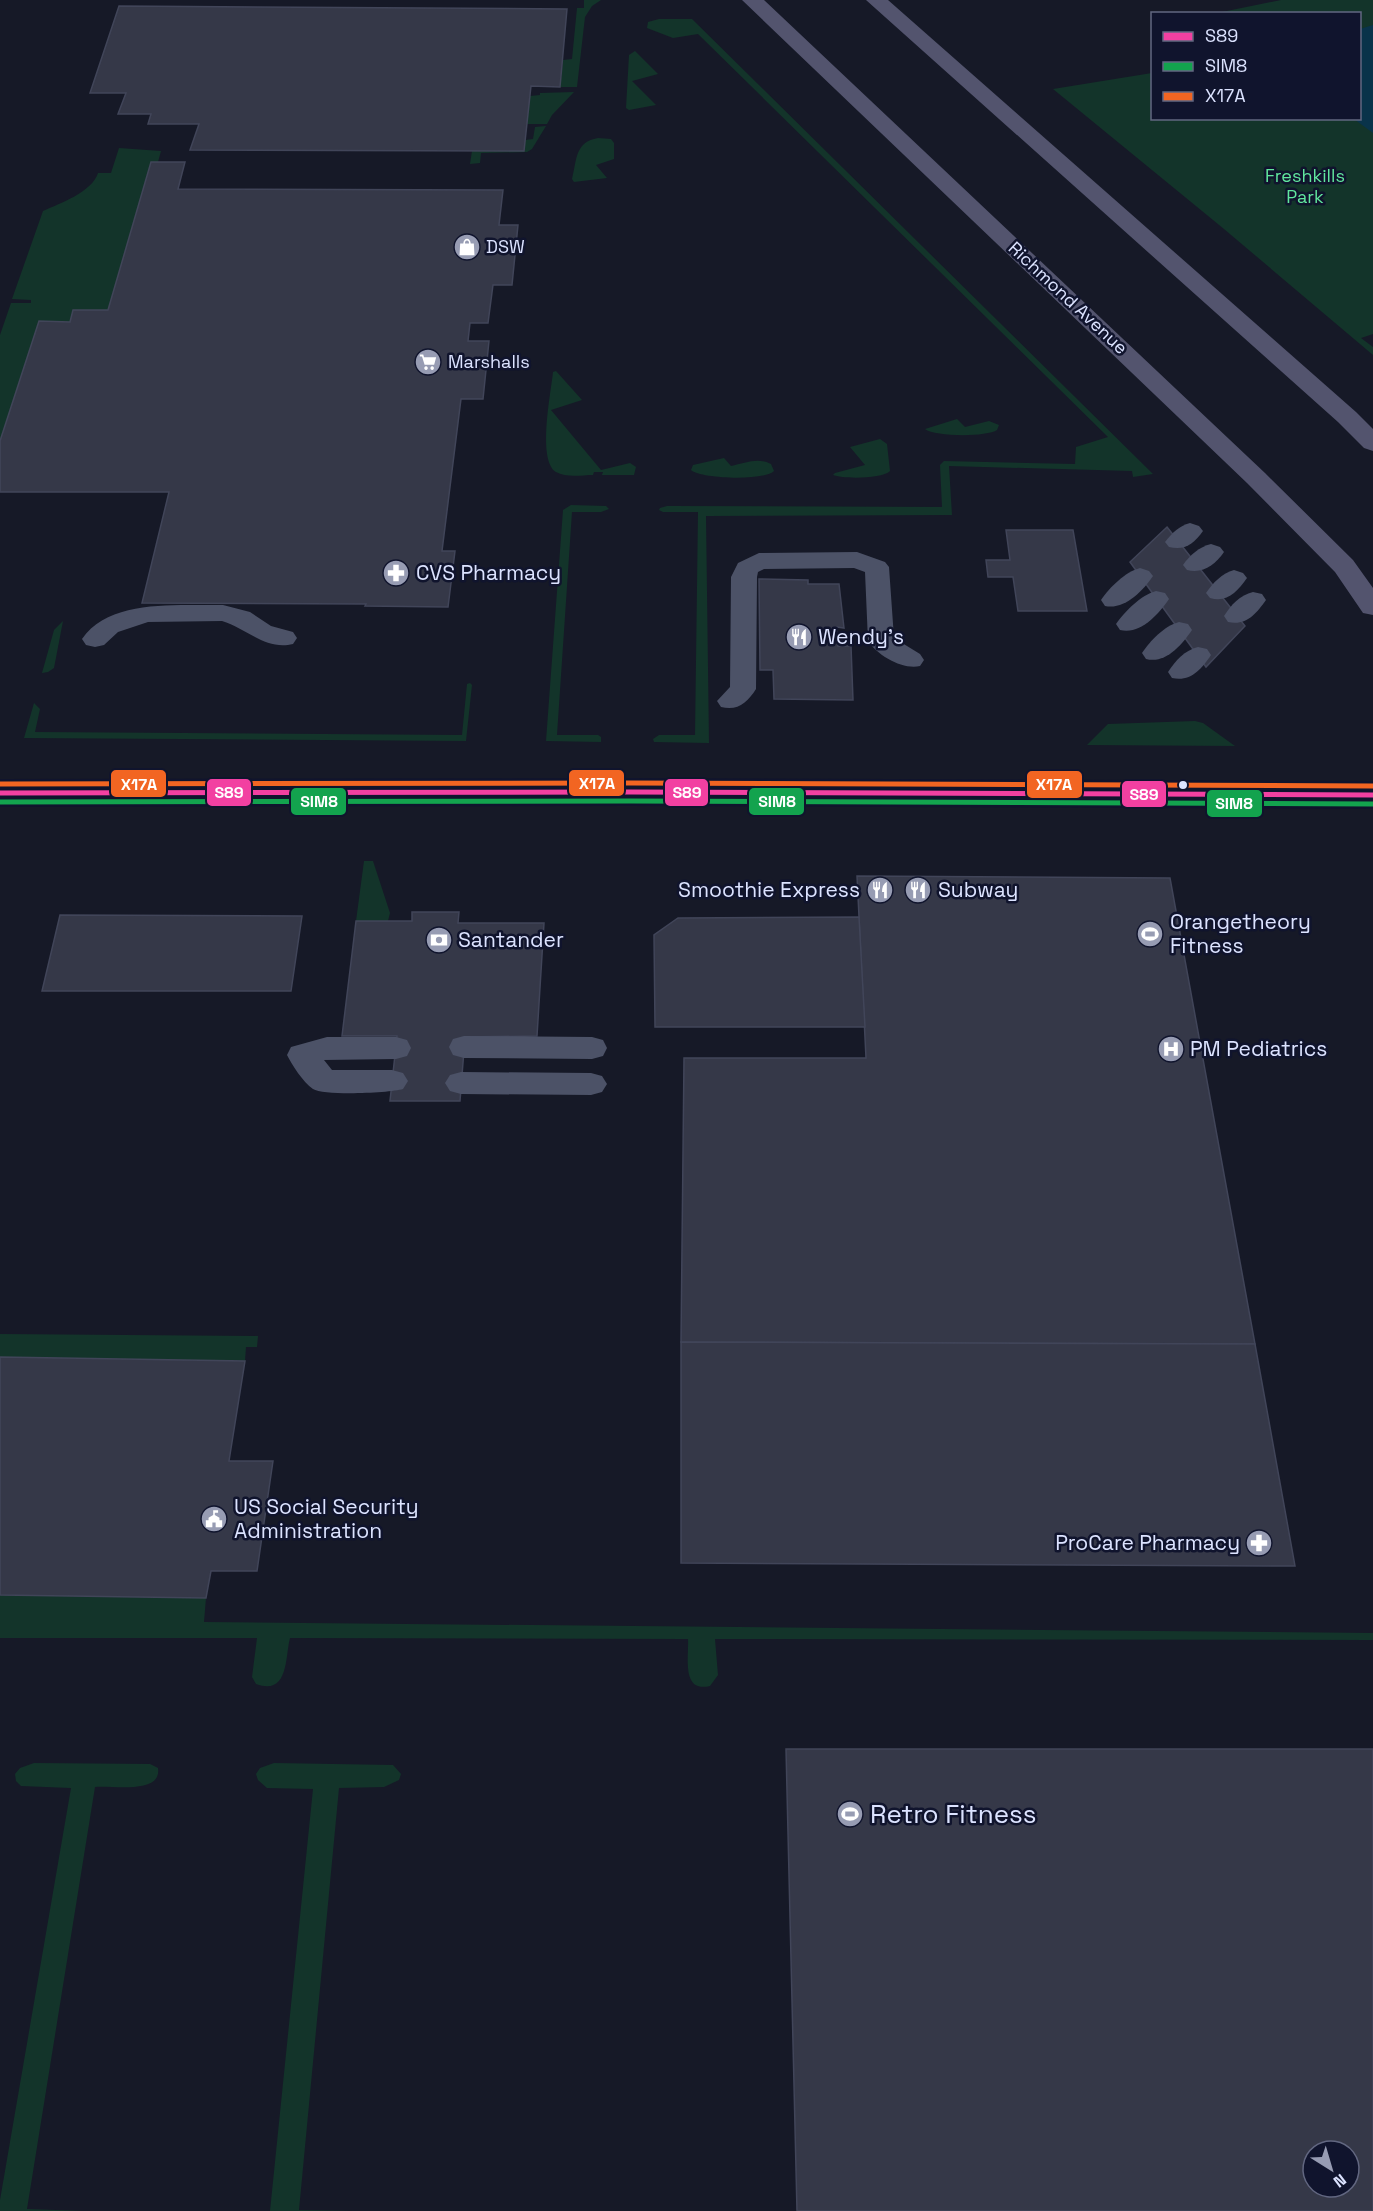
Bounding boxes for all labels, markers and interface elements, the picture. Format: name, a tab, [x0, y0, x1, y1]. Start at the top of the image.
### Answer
legend	[1151, 12, 1361, 120]
text: S89	[1205, 24, 1238, 47]
text: SIM8	[1205, 54, 1247, 77]
text: X17A	[1205, 84, 1246, 107]
park label: Freshkills Park	[1265, 164, 1345, 208]
shop icon: DSW	[452, 232, 482, 262]
place label: DSW	[486, 235, 525, 258]
street label: Richmond Avenue	[1004, 236, 1133, 359]
supermarket icon: Marshalls	[413, 347, 443, 377]
place label: Marshalls	[448, 350, 530, 373]
pharmacy icon: CVS Pharmacy	[381, 558, 411, 588]
place label: CVS Pharmacy	[416, 559, 561, 586]
restaurant icon: Wendy's	[784, 622, 814, 652]
place label: Wendy's	[818, 623, 904, 650]
line badge: X17A	[110, 769, 167, 798]
line badge: X17A	[568, 769, 625, 797]
line badge: X17A	[1026, 770, 1083, 799]
text: X17A	[579, 773, 615, 794]
text: X17A	[121, 774, 157, 795]
text: X17A	[1036, 774, 1072, 795]
line badge: S89	[206, 778, 252, 807]
line badge: S89	[664, 778, 709, 807]
unlabelled marker	[1177, 779, 1189, 791]
line badge: S89	[1121, 780, 1167, 808]
text: S89	[214, 782, 244, 803]
text: S89	[672, 782, 702, 803]
text: S89	[1129, 784, 1159, 805]
line badge: SIM8	[290, 787, 347, 816]
line badge: SIM8	[748, 787, 805, 816]
line badge: SIM8	[1206, 789, 1263, 818]
text: SIM8	[300, 791, 338, 812]
text: SIM8	[758, 791, 796, 812]
text: SIM8	[1215, 793, 1253, 814]
restaurant icon: Smoothie Express	[865, 875, 895, 905]
restaurant icon: Subway	[903, 875, 933, 905]
place label: Smoothie Express	[678, 876, 860, 903]
place label: Subway	[938, 876, 1018, 903]
place label: Orangetheory Fitness	[1170, 908, 1311, 959]
sports icon: Orangetheory Fitness	[1135, 919, 1165, 949]
bank icon: Santander	[424, 925, 454, 955]
place label: Santander	[458, 926, 564, 953]
hospital icon: PM Pediatrics	[1156, 1034, 1186, 1064]
place label: PM Pediatrics	[1190, 1035, 1327, 1062]
place label: US Social Security Administration	[234, 1493, 419, 1544]
public building icon: US Social Security Administration	[199, 1504, 229, 1534]
pharmacy icon: ProCare Pharmacy	[1244, 1528, 1274, 1558]
place label: ProCare Pharmacy	[1055, 1529, 1240, 1556]
place label: Retro Fitness	[870, 1797, 1036, 1831]
sports icon: Retro Fitness	[835, 1799, 865, 1829]
north arrow	[1301, 2139, 1361, 2199]
text: N	[1329, 2169, 1350, 2192]

